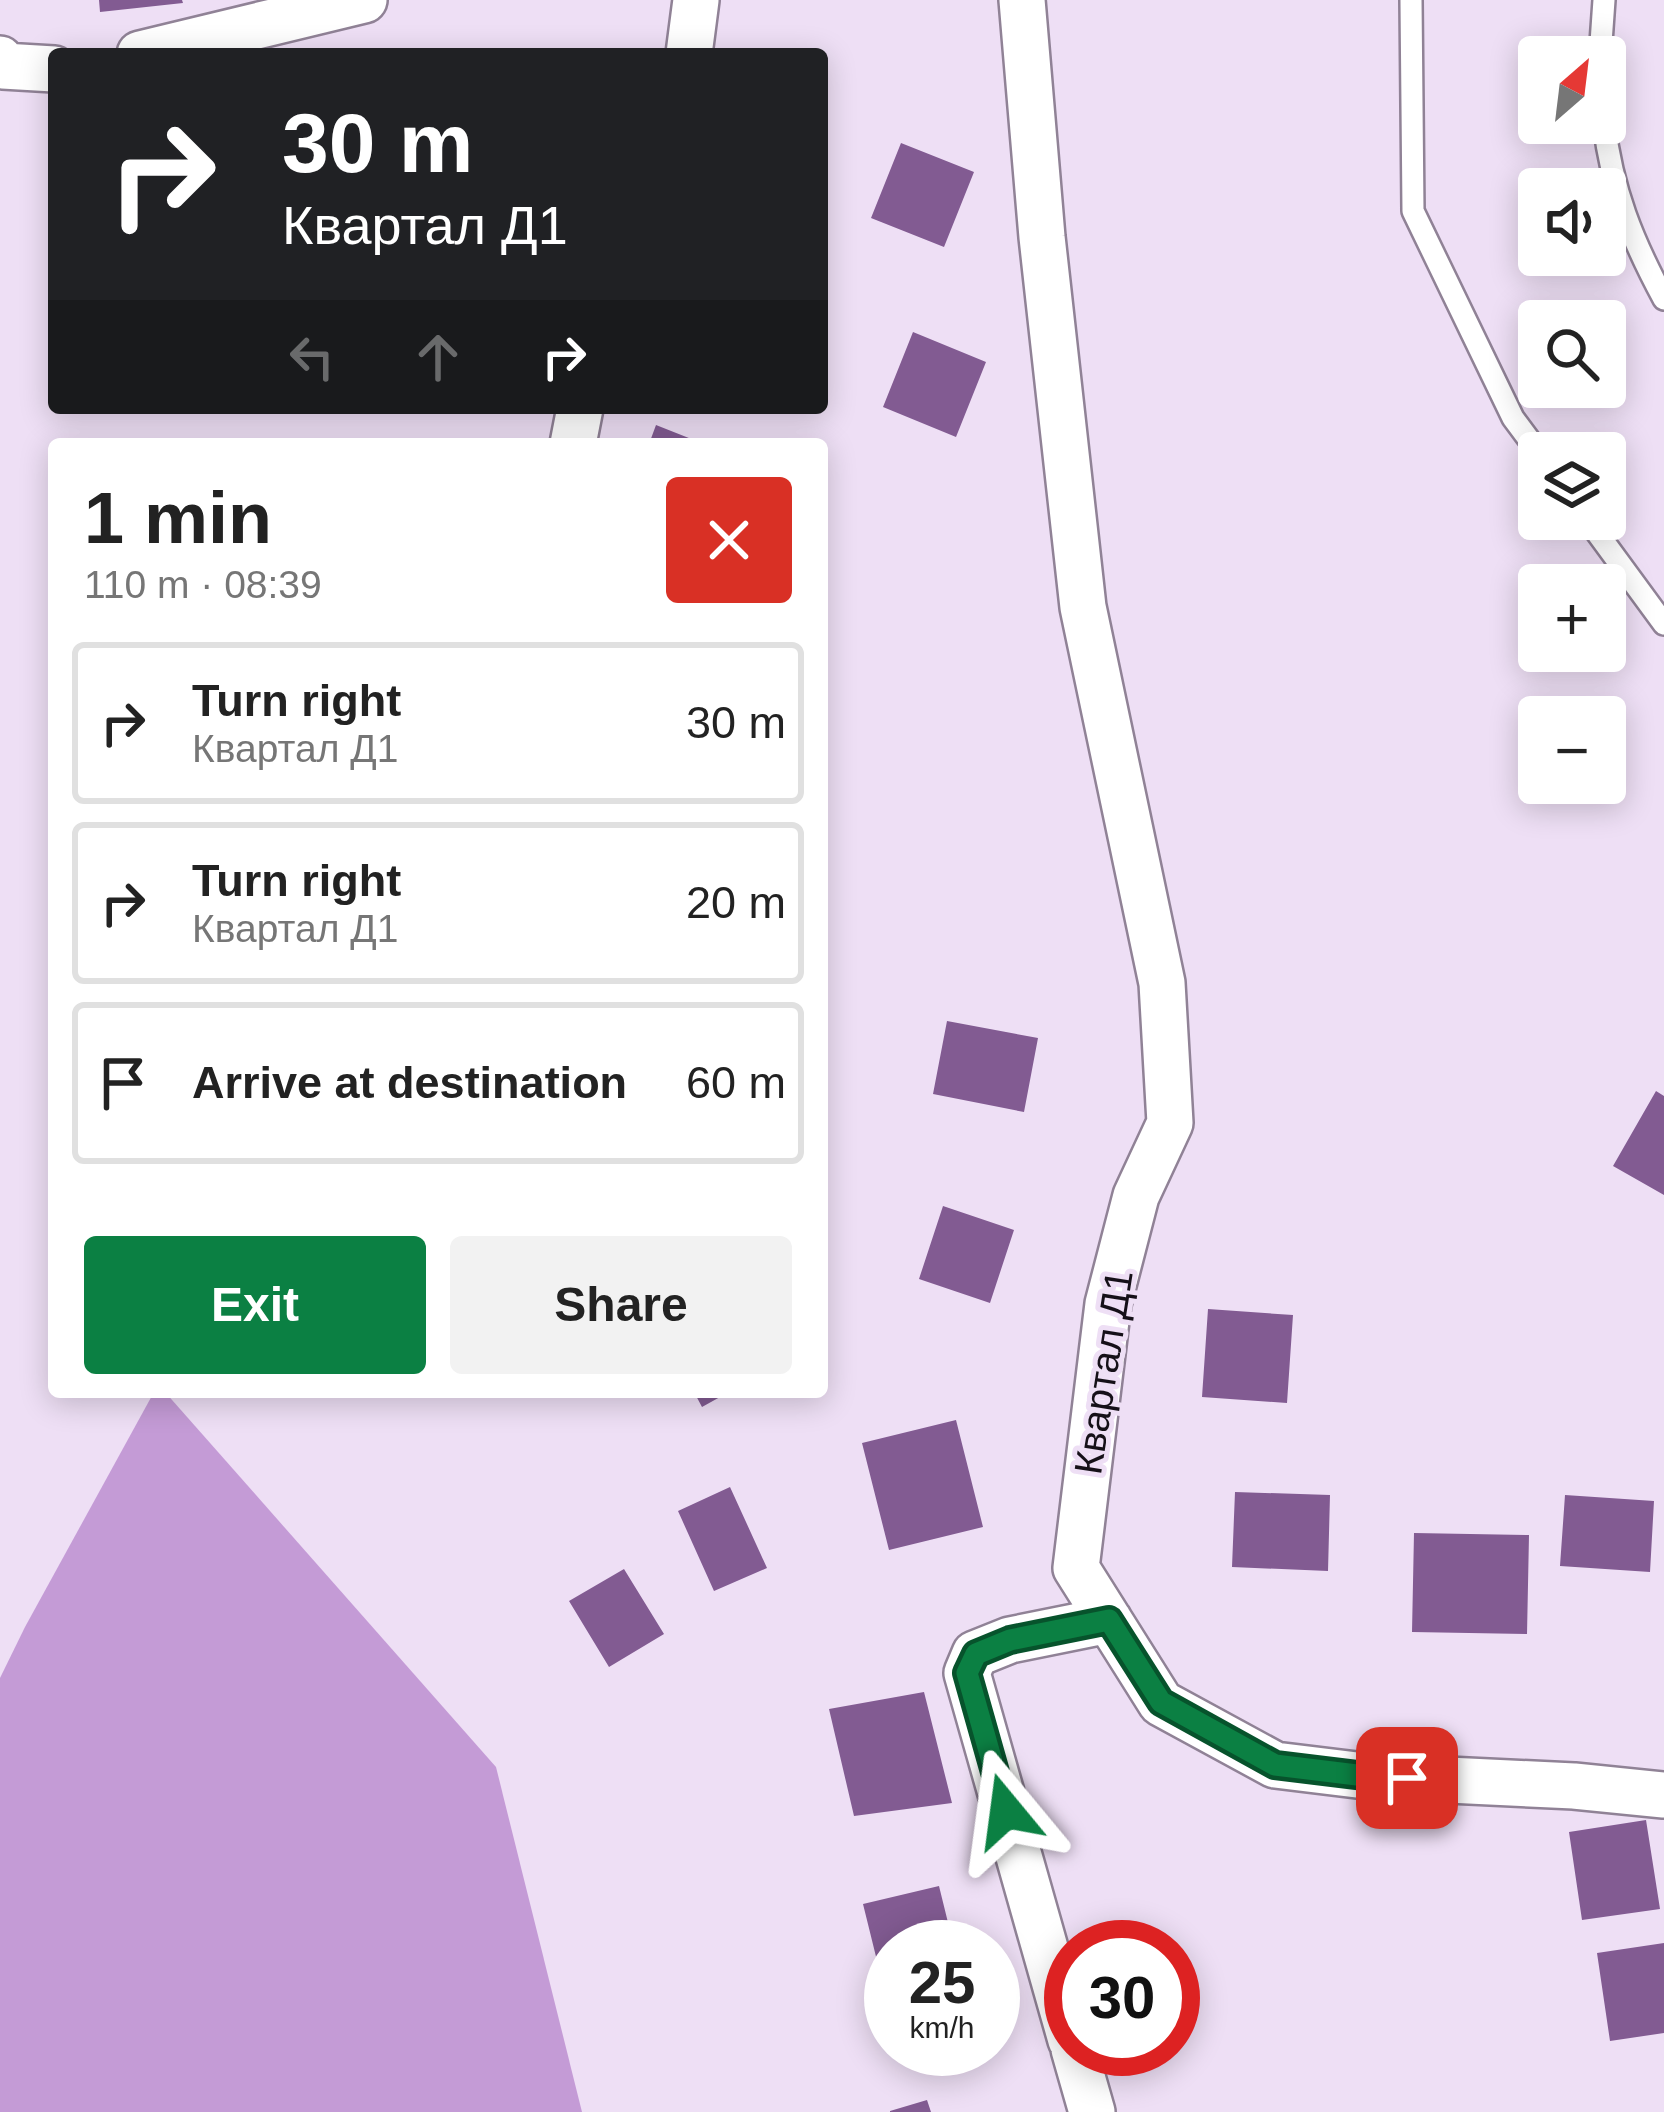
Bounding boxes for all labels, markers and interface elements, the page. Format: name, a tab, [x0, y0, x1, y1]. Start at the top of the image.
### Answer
north arrow	[1518, 36, 1626, 144]
map controls	[1518, 36, 1626, 804]
icon: right	[84, 96, 240, 252]
text: 30 m	[282, 96, 473, 190]
button: sound	[1518, 168, 1626, 276]
text: Квартал Д1	[282, 195, 568, 255]
button: search	[1518, 300, 1626, 408]
icon: left	[279, 324, 345, 390]
icon: ahead	[405, 324, 471, 390]
icon: right	[531, 324, 597, 390]
button: layers	[1518, 432, 1626, 540]
button: close	[666, 477, 792, 603]
text: 1 min	[84, 478, 272, 558]
text: 110 m · 08:39	[84, 563, 322, 606]
button: +	[1518, 564, 1626, 672]
text: Turn right	[192, 675, 401, 726]
icon: right	[90, 690, 156, 756]
button: −	[1518, 696, 1626, 804]
text: 30 m	[686, 697, 786, 748]
text: Квартал Д1	[192, 727, 398, 770]
text: Turn right	[192, 855, 401, 906]
icon: right	[90, 870, 156, 936]
text: 20 m	[686, 877, 786, 928]
text: Квартал Д1	[192, 907, 398, 950]
icon: arrive	[90, 1050, 156, 1116]
text: Arrive at destination	[192, 1057, 627, 1108]
text: 60 m	[686, 1057, 786, 1108]
button: Exit	[84, 1236, 426, 1374]
button: Share	[450, 1236, 792, 1374]
street label: Квартал Д1	[1066, 1267, 1141, 1477]
pin	[1356, 1727, 1458, 1829]
icon: arrive	[1374, 1745, 1440, 1811]
position arrow	[943, 1748, 1069, 1874]
speed limit sign: 30	[1044, 1920, 1200, 2076]
text: 25	[909, 1949, 975, 2016]
text: km/h	[909, 2011, 975, 2044]

